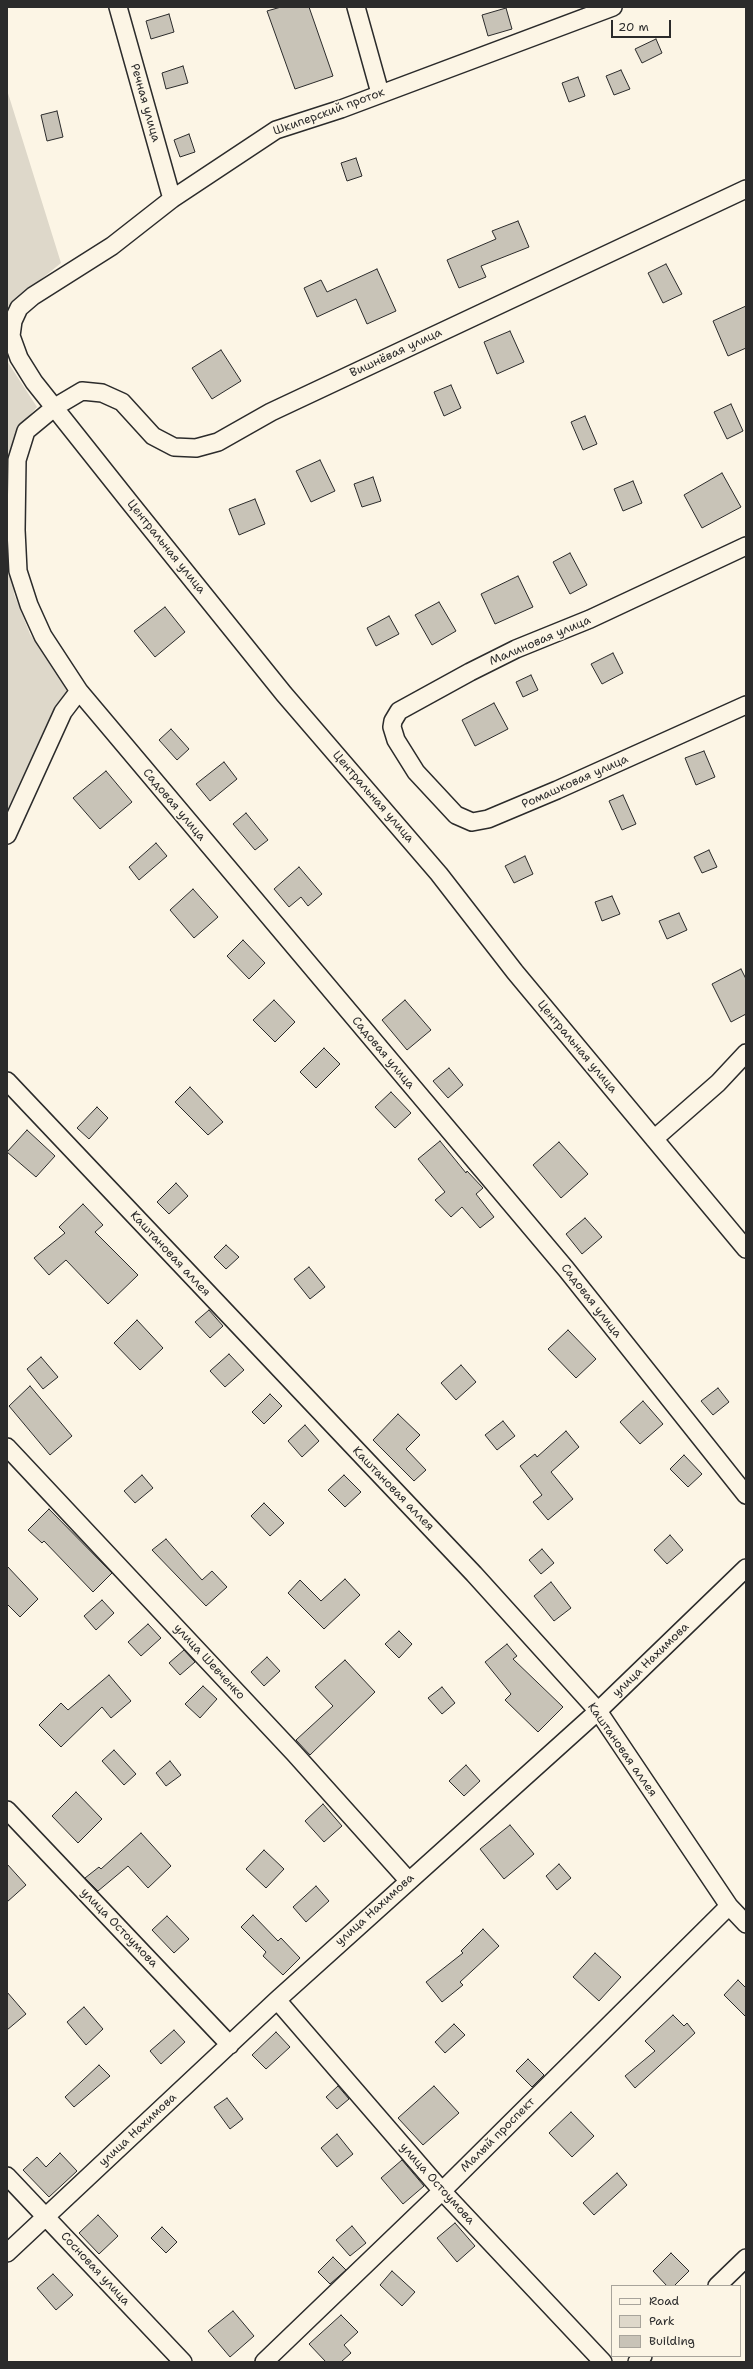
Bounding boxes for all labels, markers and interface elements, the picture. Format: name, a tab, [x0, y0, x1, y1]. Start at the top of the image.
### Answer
scale bar	[613, 12, 673, 38]
text: 20 m	[618, 19, 649, 35]
street label: Речная улица	[127, 62, 163, 144]
street label: Шкиперский проток	[271, 85, 387, 139]
street label: Вишнёвая улица	[348, 325, 444, 381]
street label: Центральная улица	[124, 497, 208, 597]
street label: Малиновая улица	[487, 613, 593, 669]
street label: Центральная улица	[329, 748, 417, 846]
street label: Ромашковая улица	[519, 752, 631, 812]
street label: Садовая улица	[140, 766, 208, 844]
street label: Центральная улица	[534, 998, 620, 1096]
street label: Садовая улица	[349, 1014, 417, 1092]
street label: Каштановая аллея	[127, 1208, 213, 1300]
street label: Садовая улица	[558, 1261, 624, 1341]
street label: Каштановая аллея	[349, 1444, 437, 1534]
street label: улица Нахимова	[610, 1620, 692, 1700]
street label: улица Шевченко	[170, 1621, 248, 1703]
street label: Каштановая аллея	[584, 1700, 660, 1800]
street label: улица Нахимова	[333, 1871, 417, 1949]
street label: улица Остоумова	[77, 1885, 161, 1971]
street label: улица Нахимова	[96, 2090, 180, 2170]
street label: Малый проспект	[458, 2095, 538, 2175]
street label: улица Остоумова	[397, 2140, 477, 2228]
street label: Сосновая улица	[57, 2229, 133, 2309]
legend	[611, 2285, 741, 2357]
text: Road	[649, 2293, 679, 2309]
text: Park	[649, 2313, 675, 2329]
text: Building	[649, 2333, 695, 2349]

